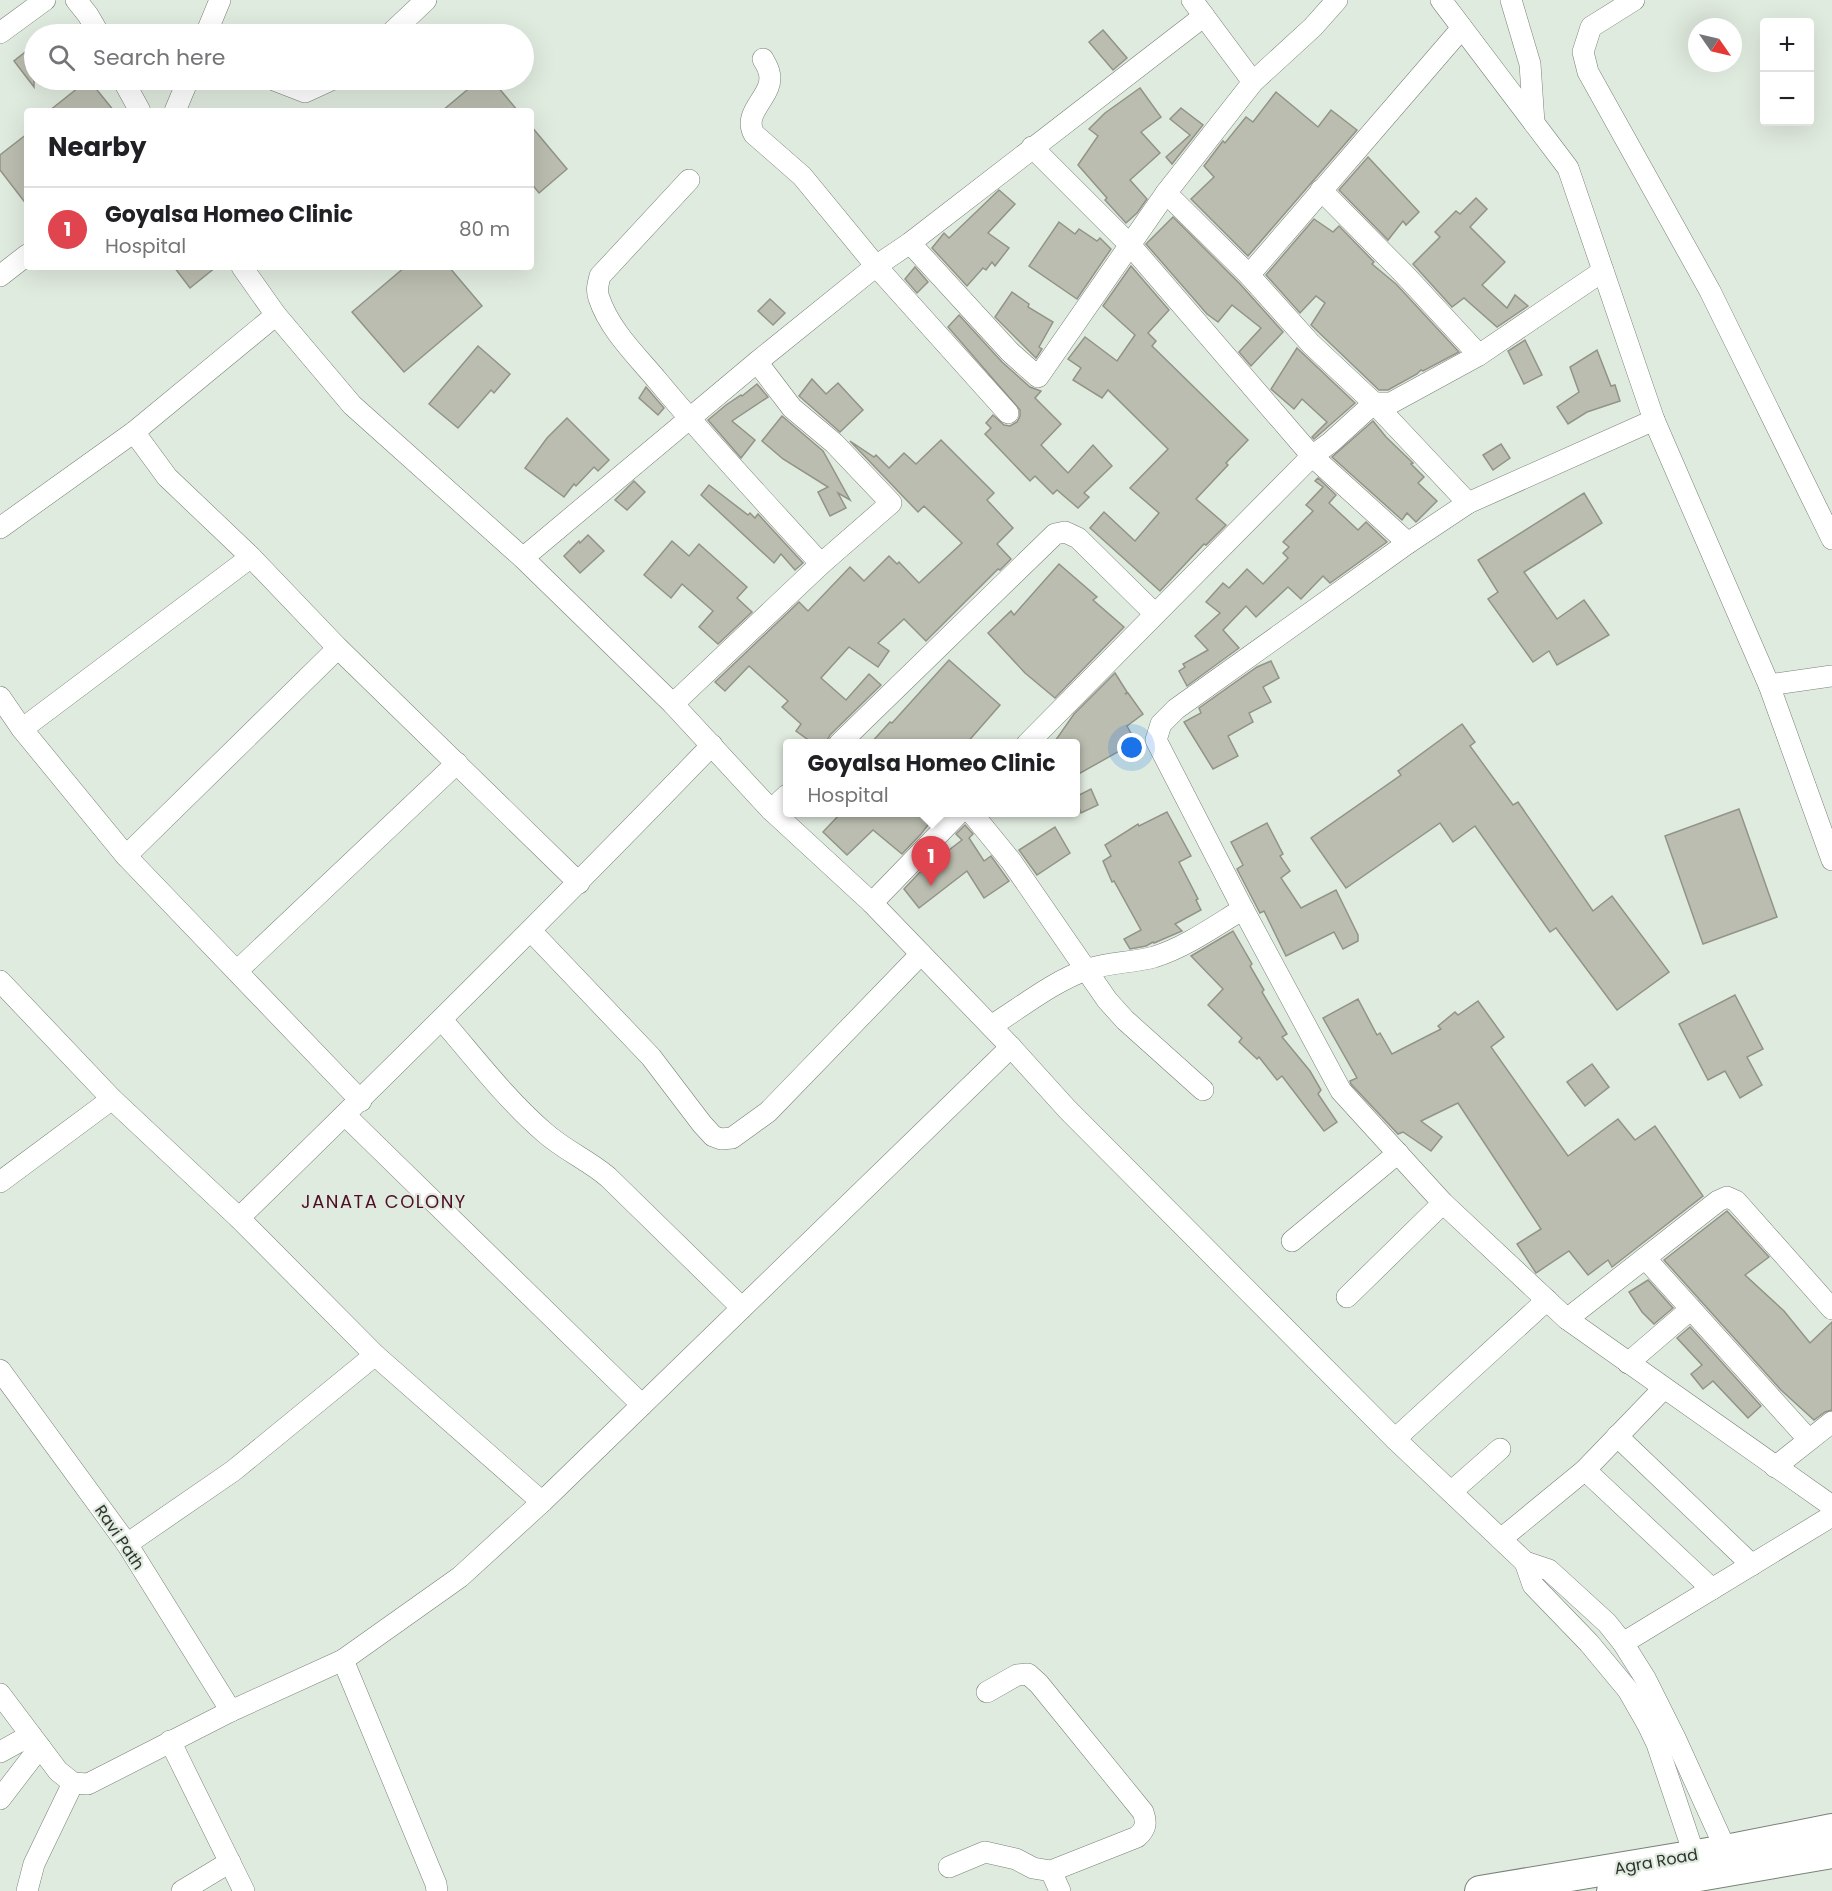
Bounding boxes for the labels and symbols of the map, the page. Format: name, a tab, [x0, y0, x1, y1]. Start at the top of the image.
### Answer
north arrow	[1688, 18, 1742, 72]
your location	[1117, 733, 1146, 762]
pin: 1	[912, 836, 950, 886]
district label: JANATA COLONY	[301, 1189, 467, 1214]
street label: Ravi Path	[89, 1500, 150, 1574]
street label: Agra Road	[1613, 1843, 1700, 1880]

